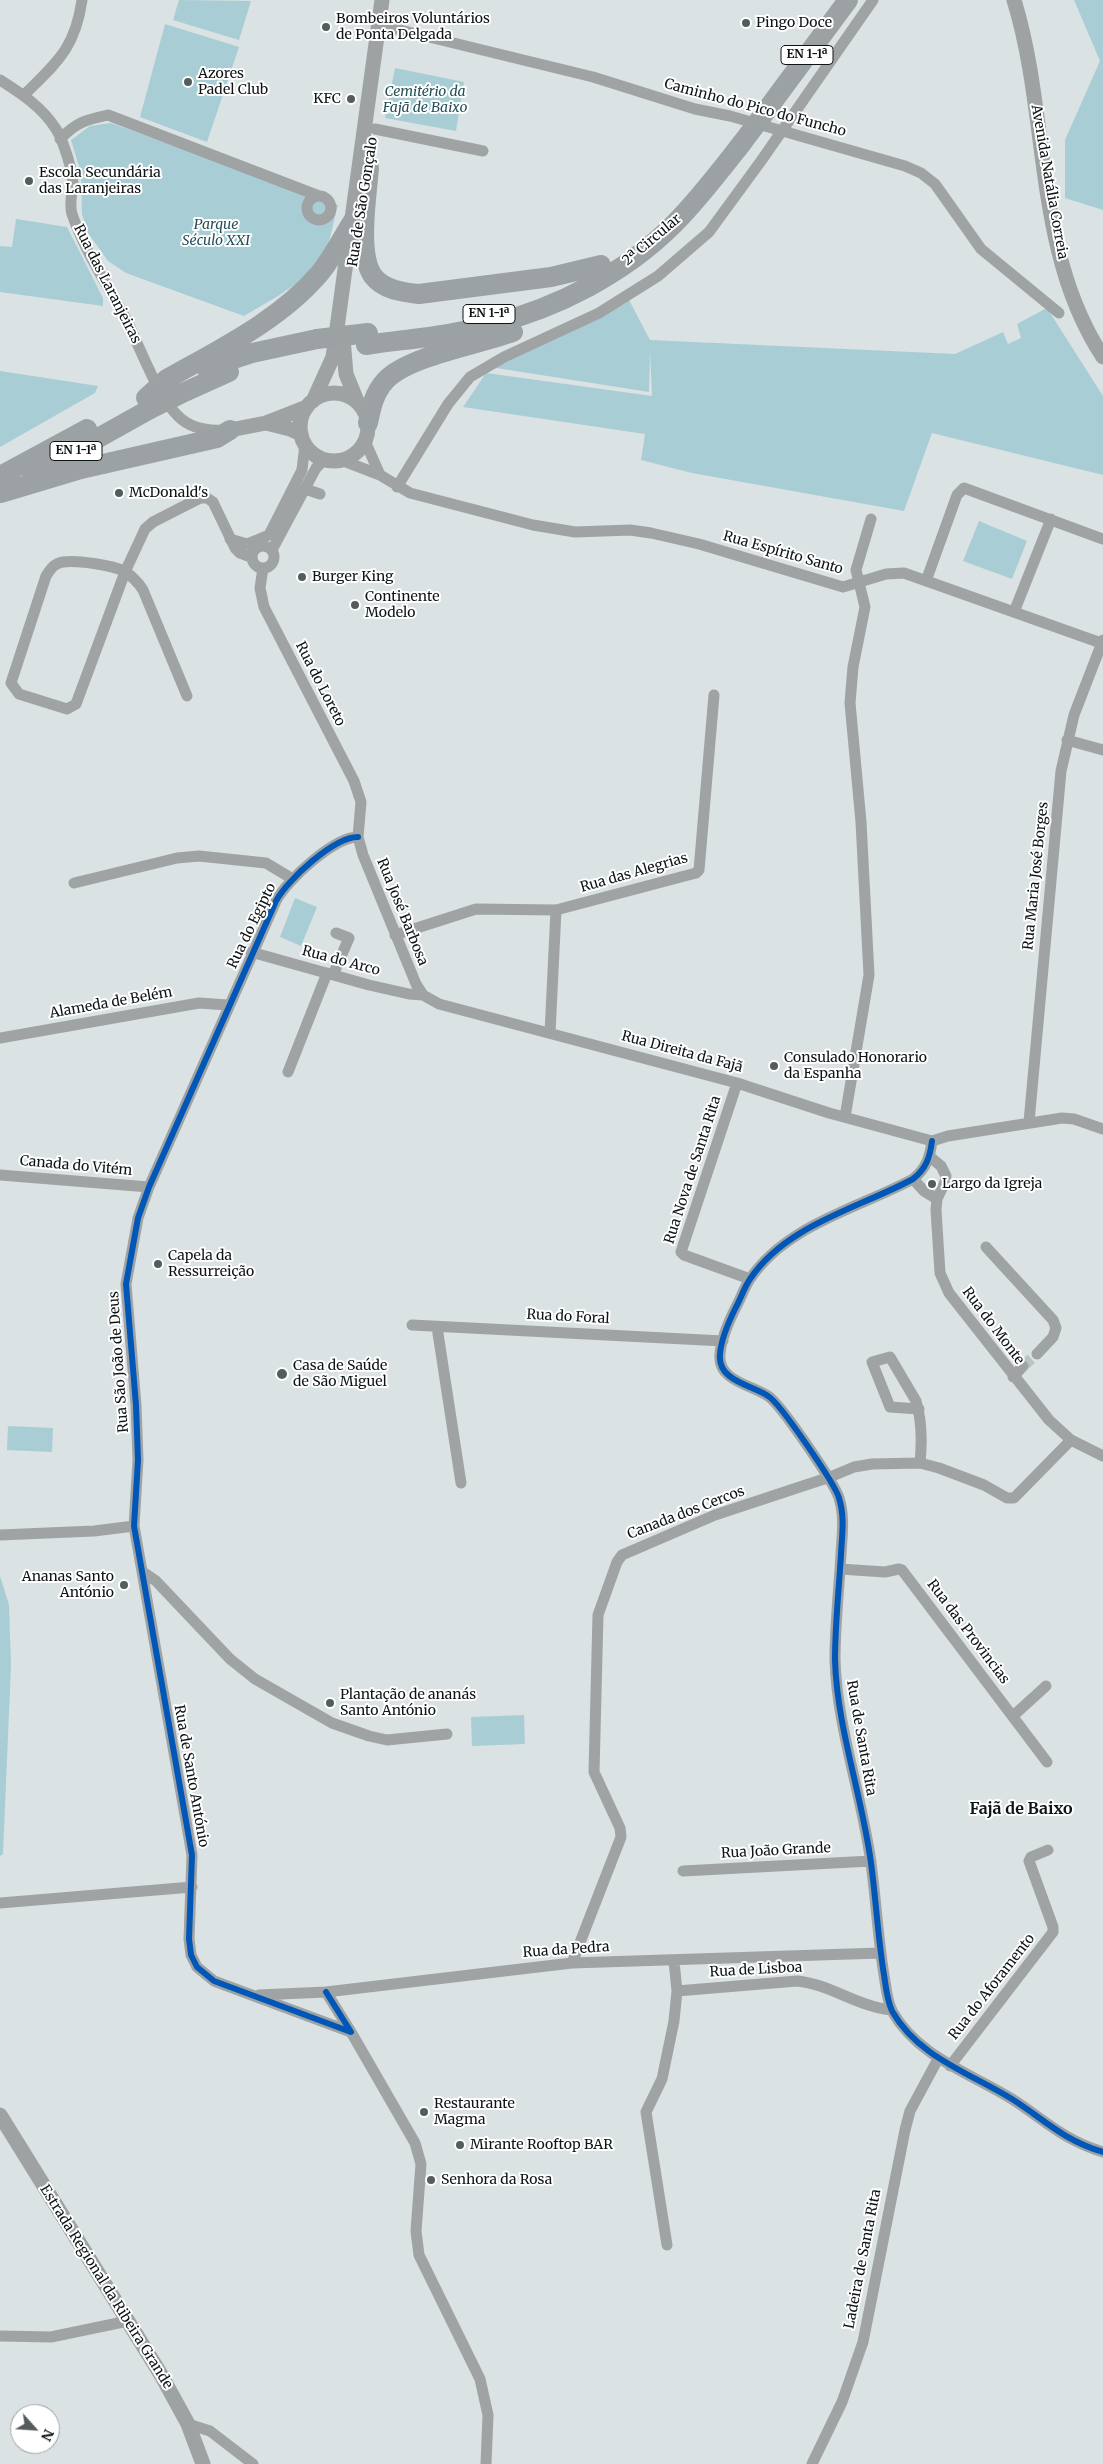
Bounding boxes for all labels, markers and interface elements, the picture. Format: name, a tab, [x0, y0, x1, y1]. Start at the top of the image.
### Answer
place label: Bombeiros Voluntários de Ponta Delgada	[336, 11, 490, 44]
place label: Pingo Doce	[756, 15, 832, 31]
marker: Pingo Doce	[740, 17, 752, 29]
marker: Bombeiros Voluntários de Ponta Delgada	[320, 21, 332, 33]
road number: EN 1-1ª	[781, 46, 833, 64]
place label: Azores Padel Club	[198, 66, 268, 98]
marker: Azores Padel Club	[182, 76, 194, 88]
street label: Caminho do Pico do Funcho	[662, 76, 848, 140]
park label: Cemitério da Fajã de Baixo	[383, 84, 467, 116]
place label: KFC	[313, 91, 341, 107]
marker: KFC	[345, 93, 357, 105]
street label: Avenida Natália Correia	[1027, 103, 1071, 261]
street label: Rua de São Gonçalo	[344, 136, 382, 268]
place label: Escola Secundária das Laranjeiras	[39, 165, 161, 198]
marker: Escola Secundária das Laranjeiras	[23, 175, 35, 187]
street label: 2ª Circular	[619, 211, 685, 269]
park label: Parque Século XXI	[182, 217, 250, 250]
street label: Rua das Laranjeiras	[70, 222, 144, 346]
road number: EN 1-1ª	[463, 304, 515, 324]
road number: EN 1-1ª	[50, 442, 102, 461]
place label: McDonald's	[129, 485, 208, 501]
marker: McDonald's	[113, 487, 125, 499]
street label: Rua Espírito Santo	[721, 528, 845, 578]
place label: Burger King	[312, 569, 393, 585]
marker: Burger King	[296, 571, 308, 583]
place label: Continente Modelo	[365, 589, 439, 622]
marker: Continente Modelo	[349, 599, 361, 611]
street label: Rua do Loreto	[291, 639, 349, 729]
street label: Rua Maria José Borges	[1020, 801, 1052, 951]
street label: Rua das Alegrias	[578, 850, 690, 896]
street label: Rua José Barbosa	[373, 856, 431, 968]
street label: Rua do Egipto	[224, 881, 280, 971]
street label: Rua do Arco	[300, 943, 382, 979]
street label: Alameda de Belém	[48, 984, 174, 1022]
street label: Rua Direita da Fajã	[620, 1028, 744, 1076]
place label: Consulado Honorario da Espanha	[784, 1050, 927, 1082]
marker: Consulado Honorario da Espanha	[768, 1060, 780, 1072]
street label: Rua Nova de Santa Rita	[661, 1094, 725, 1246]
street label: Canada do Vitém	[19, 1153, 133, 1179]
place label: Largo da Igreja	[942, 1176, 1042, 1192]
marker: Largo da Igreja	[926, 1178, 938, 1190]
place label: Capela da Ressurreição	[168, 1248, 254, 1280]
marker: Capela da Ressurreição	[152, 1258, 164, 1270]
street label: Rua do Monte	[958, 1284, 1028, 1368]
street label: Rua São João de Deus	[106, 1291, 132, 1433]
street label: Rua do Foral	[526, 1306, 610, 1328]
place label: Casa de Saúde de São Miguel	[293, 1358, 387, 1390]
marker: Casa de Saúde de São Miguel	[275, 1367, 289, 1381]
street label: Canada dos Cercos	[625, 1483, 747, 1543]
place label: Ananas Santo António	[22, 1569, 114, 1601]
street label: Rua das Provincias	[923, 1577, 1013, 1687]
marker: Ananas Santo António	[118, 1579, 130, 1591]
street label: Rua de Santa Rita	[843, 1679, 879, 1797]
place label: Plantação de ananás Santo António	[340, 1687, 476, 1720]
marker: Plantação de ananás Santo António	[324, 1697, 336, 1709]
street label: Rua de Santo António	[170, 1703, 212, 1849]
district label: Fajã de Baixo	[969, 1799, 1073, 1819]
street label: Rua João Grande	[721, 1840, 831, 1862]
street label: Rua do Aforamento	[946, 1931, 1038, 2043]
street label: Rua da Pedra	[522, 1939, 610, 1961]
street label: Rua de Lisboa	[709, 1959, 803, 1981]
place label: Restaurante Magma	[434, 2096, 515, 2128]
marker: Restaurante Magma	[418, 2106, 430, 2118]
place label: Mirante Rooftop BAR	[470, 2137, 613, 2153]
marker: Mirante Rooftop BAR	[454, 2139, 466, 2151]
place label: Senhora da Rosa	[441, 2172, 552, 2188]
marker: Senhora da Rosa	[425, 2174, 437, 2186]
street label: Estrada Regional da Ribeira Grande	[36, 2182, 176, 2392]
street label: Ladeira de Santa Rita	[841, 2188, 885, 2330]
north arrow	[10, 2404, 60, 2454]
text: N	[37, 2426, 58, 2444]

